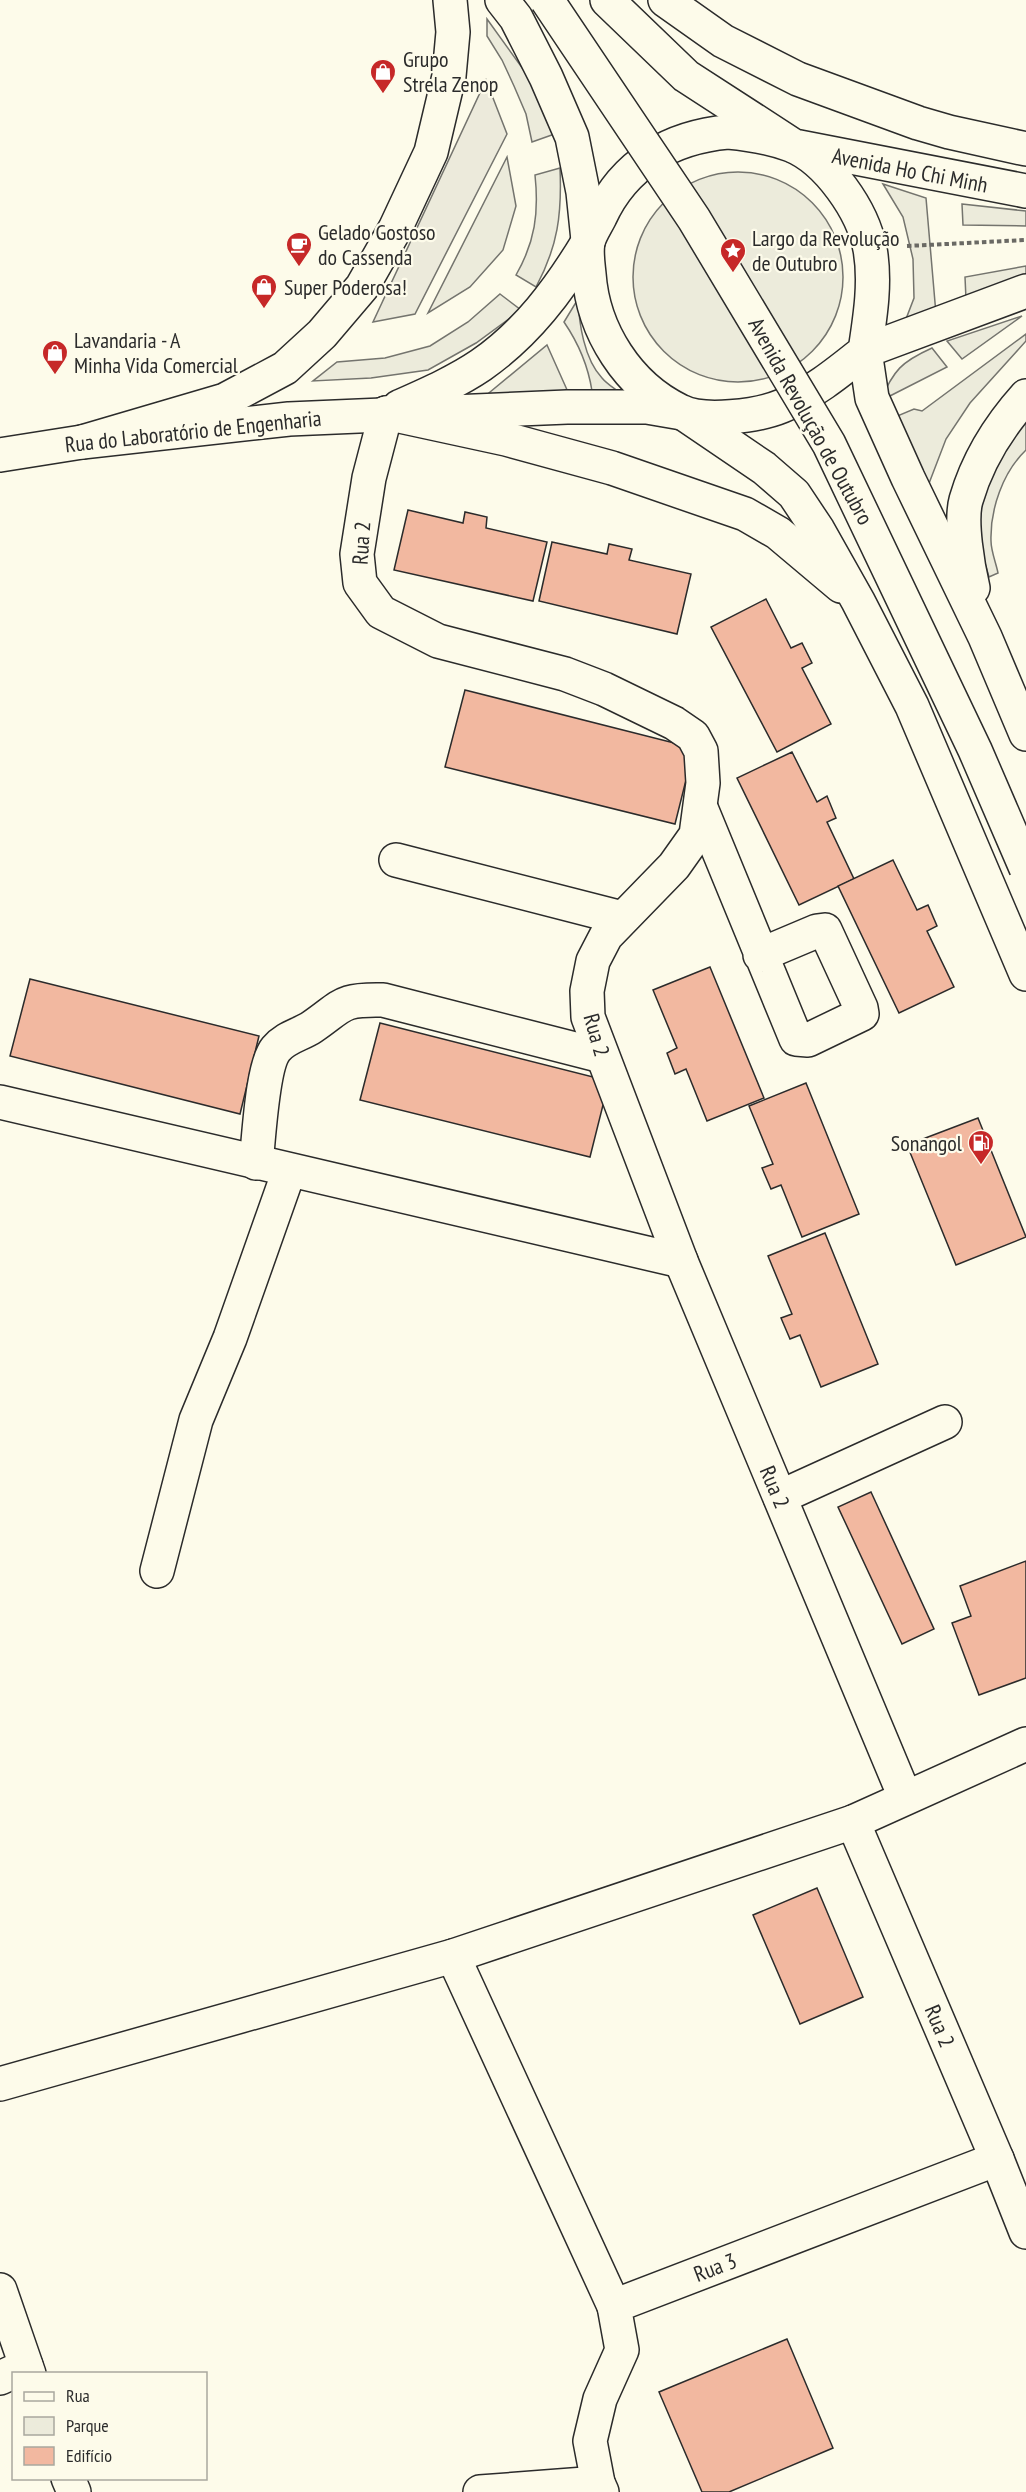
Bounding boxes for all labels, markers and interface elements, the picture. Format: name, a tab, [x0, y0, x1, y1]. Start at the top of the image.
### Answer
place label: Grupo Strela Zenop	[403, 45, 498, 98]
shop icon: Grupo Strela Zenop	[368, 57, 398, 95]
street label: Avenida Ho Chi Minh	[830, 141, 990, 199]
place label: Gelado Gostoso do Cassenda	[318, 218, 436, 271]
place label: Largo da Revolução de Outubro	[752, 224, 900, 277]
cafe icon: Gelado Gostoso do Cassenda	[284, 230, 314, 268]
place icon: Largo da Revolução de Outubro	[718, 236, 748, 274]
shop icon: Super Poderosa!	[249, 272, 279, 310]
place label: Super Poderosa!	[284, 273, 407, 301]
street label: Avenida Revolução de Outubro	[742, 313, 880, 529]
place label: Lavandaria - A Minha Vida Comercial	[74, 326, 239, 379]
shop icon: Lavandaria - A Minha Vida Comercial	[40, 338, 70, 376]
street label: Rua do Laboratório de Engenharia	[63, 404, 323, 458]
street label: Rua 2	[346, 520, 376, 566]
street label: Rua 2	[578, 1010, 616, 1060]
fuel station icon: Sonangol	[966, 1128, 996, 1166]
place label: Sonangol	[891, 1129, 963, 1157]
street label: Rua 2	[754, 1462, 796, 1512]
street label: Rua 2	[919, 2001, 961, 2051]
street label: Rua 3	[690, 2246, 740, 2288]
legend	[12, 2372, 207, 2480]
text: Rua	[66, 2384, 90, 2407]
text: Parque	[66, 2414, 109, 2437]
text: Edifício	[66, 2444, 112, 2467]

